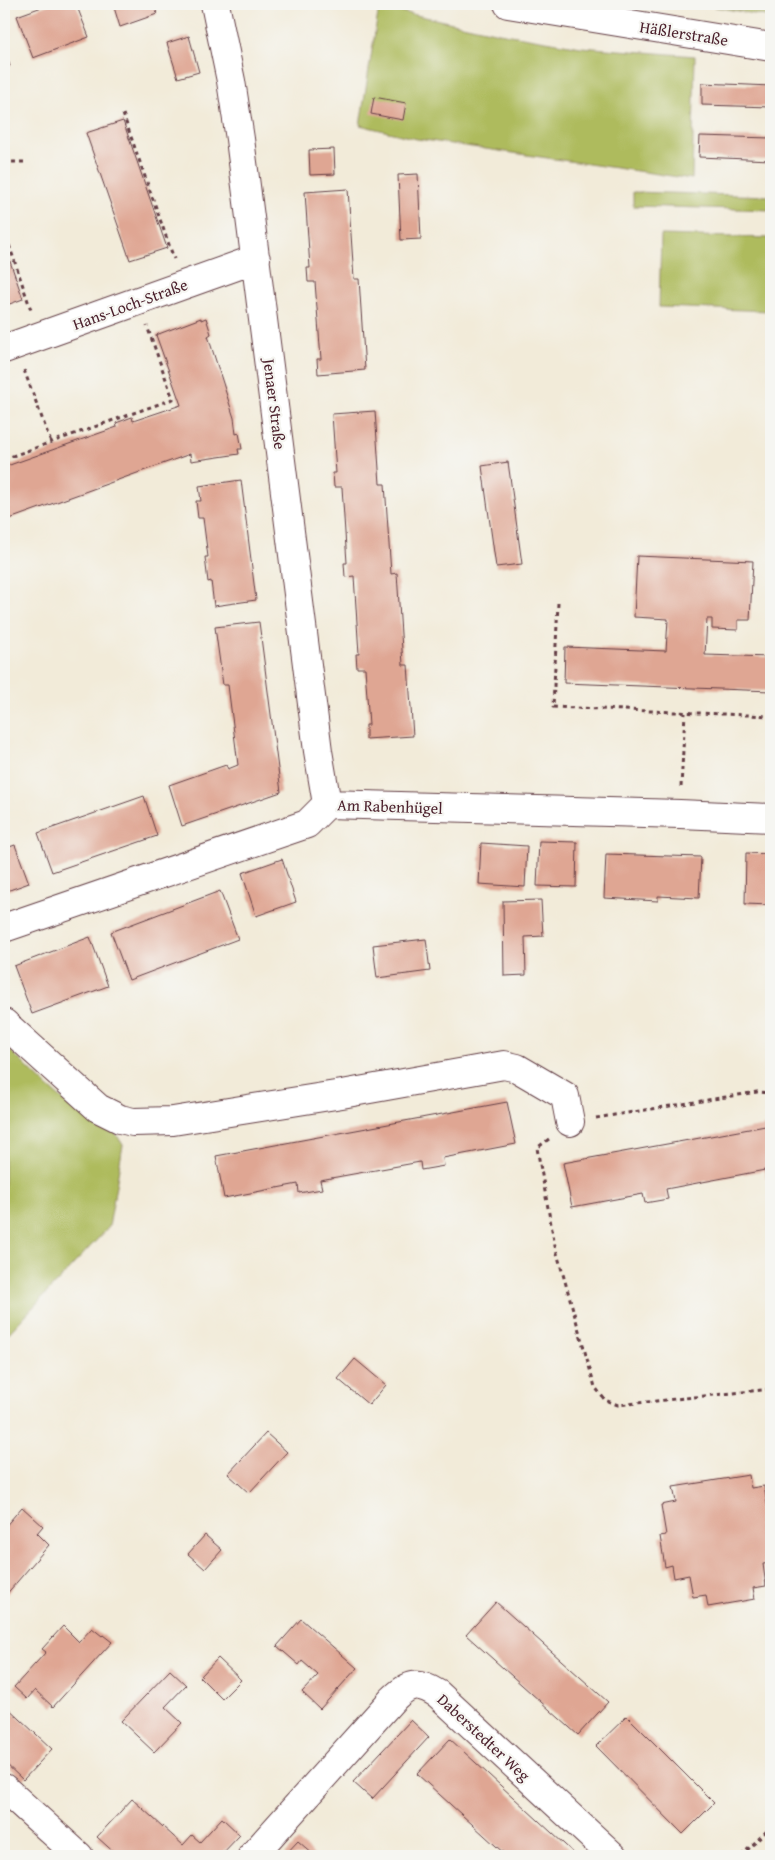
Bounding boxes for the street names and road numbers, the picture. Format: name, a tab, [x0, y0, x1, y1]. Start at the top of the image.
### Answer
street label: Häßlerstraße	[638, 14, 730, 52]
street label: Hans-Loch-Straße	[69, 272, 191, 336]
street label: Jenaer Straße	[257, 355, 292, 451]
street label: Am Rabenhügel	[337, 792, 444, 820]
street label: Daberstedter Weg	[432, 1687, 536, 1787]

